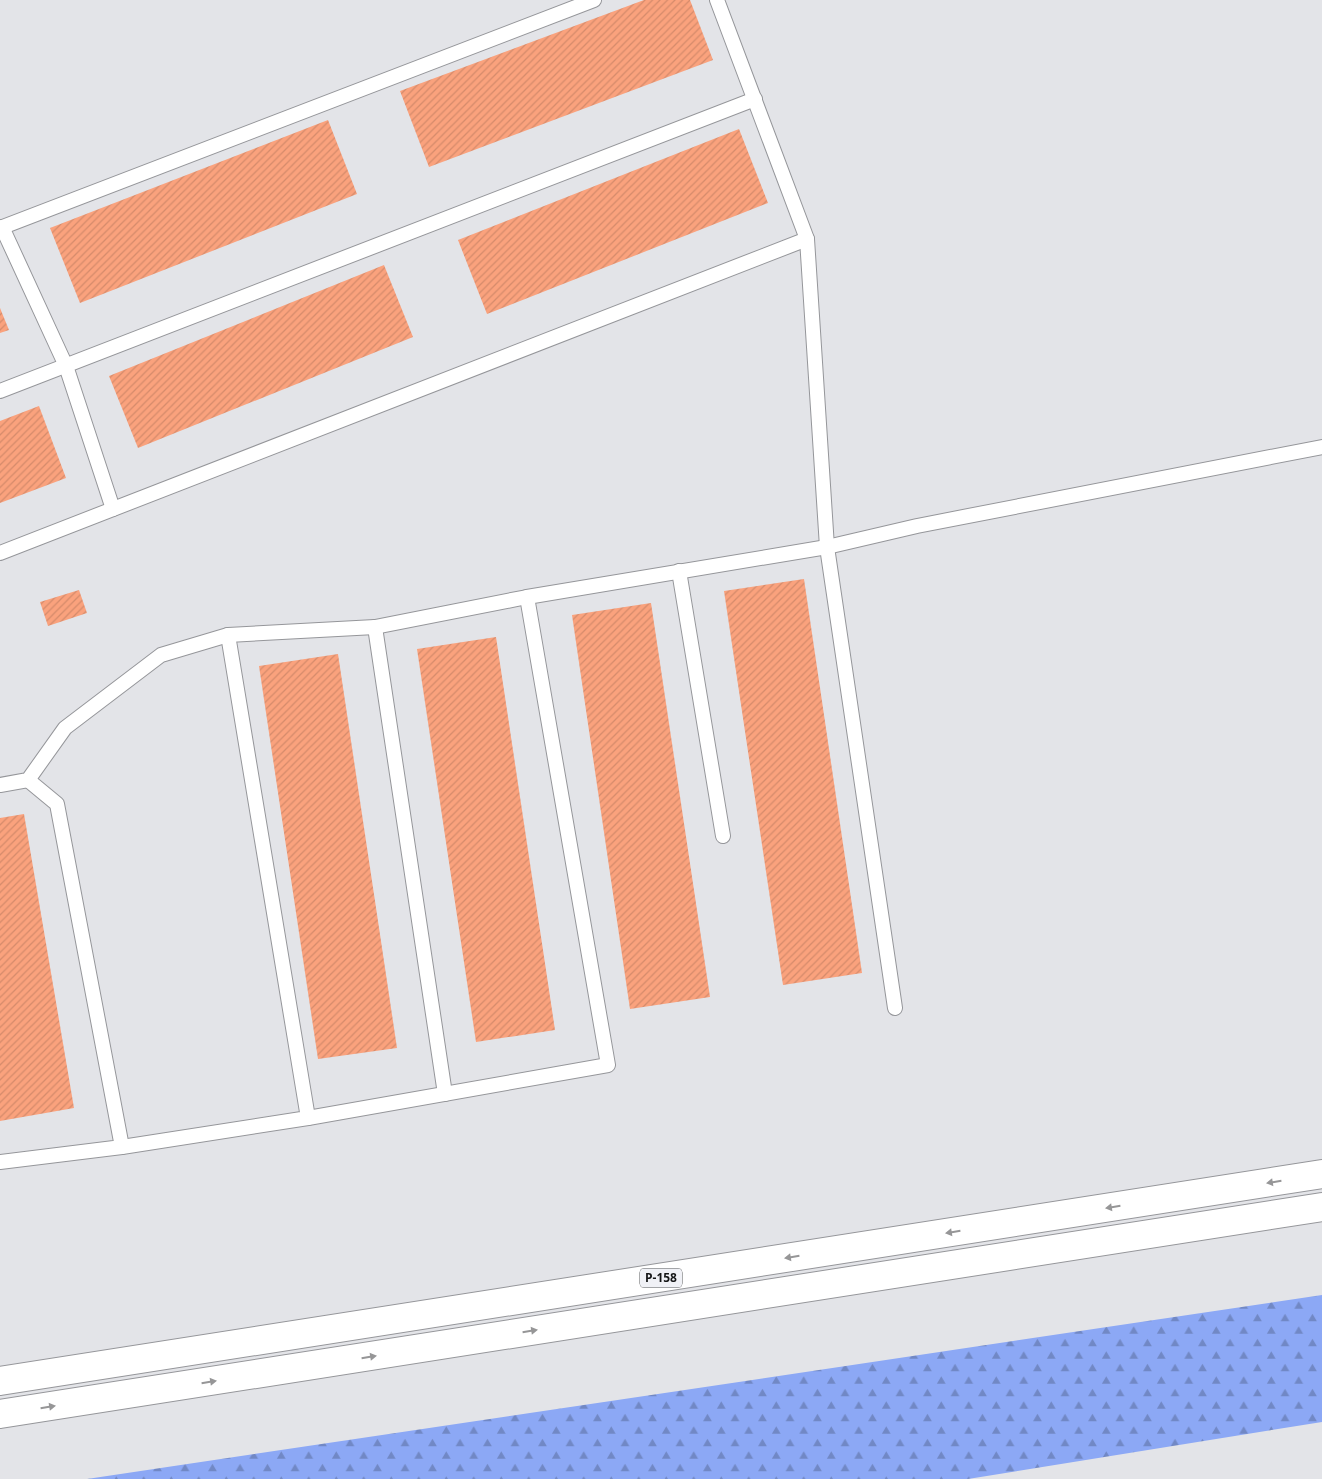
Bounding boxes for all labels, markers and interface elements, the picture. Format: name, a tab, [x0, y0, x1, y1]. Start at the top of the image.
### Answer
one-way arrow	[1265, 1178, 1281, 1186]
one-way arrow	[1105, 1203, 1121, 1211]
one-way arrow	[944, 1228, 960, 1236]
one-way arrow	[784, 1253, 800, 1261]
road number: Р-158	[640, 1268, 682, 1288]
one-way arrow	[522, 1327, 538, 1335]
one-way arrow	[362, 1352, 378, 1360]
one-way arrow	[201, 1377, 217, 1385]
one-way arrow	[41, 1403, 57, 1411]

